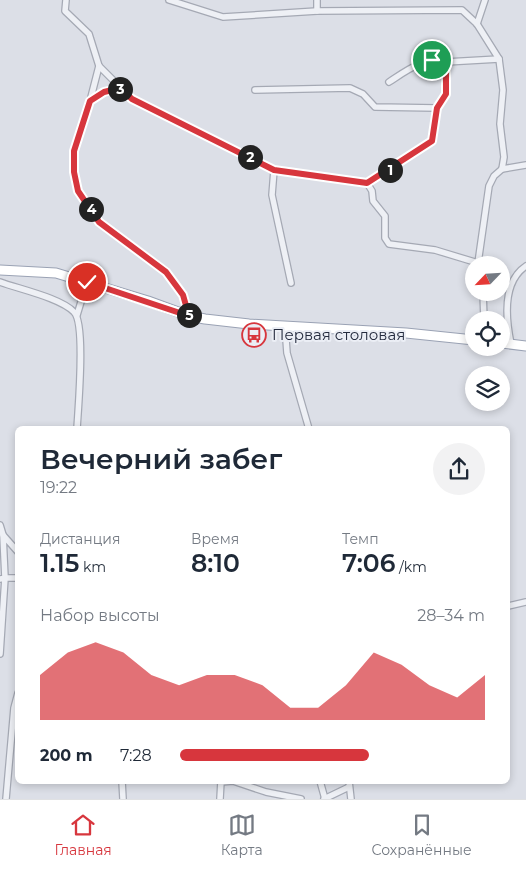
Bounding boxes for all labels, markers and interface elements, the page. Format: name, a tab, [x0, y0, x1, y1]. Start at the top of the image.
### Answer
pin	[411, 39, 453, 81]
icon: arrive	[418, 46, 446, 74]
pin: 3	[108, 76, 132, 102]
text: 3	[116, 80, 125, 98]
pin: 2	[238, 144, 262, 170]
text: 2	[246, 148, 255, 166]
pin: 1	[378, 158, 402, 182]
text: 1	[388, 161, 393, 179]
pin: 4	[78, 196, 104, 222]
text: 4	[87, 200, 96, 218]
north arrow	[465, 256, 510, 301]
map controls	[465, 256, 510, 411]
pin	[66, 261, 108, 303]
icon: check	[73, 268, 101, 296]
pin: 5	[176, 302, 202, 328]
text: 5	[185, 306, 194, 324]
button: locate	[465, 311, 510, 356]
bus stop icon: Первая столовая	[241, 322, 267, 348]
place label: Первая столовая	[272, 325, 405, 344]
button: layers	[465, 366, 510, 411]
text: Вечерний забег	[40, 442, 282, 476]
button: share	[433, 443, 485, 495]
text: 19:22	[40, 478, 77, 497]
text: Дистанция	[40, 530, 120, 548]
text: Время	[191, 530, 239, 548]
text: Темп	[342, 530, 379, 548]
text: 1.15	[40, 548, 79, 578]
text: 8:10	[191, 548, 240, 578]
text: 7:06	[342, 548, 395, 578]
text: km	[79, 558, 106, 576]
text: /km	[395, 558, 427, 576]
text: Набор высоты	[40, 606, 160, 625]
text: 28–34 m	[417, 606, 485, 625]
text: 200 m	[40, 746, 92, 765]
text: 7:28	[120, 746, 152, 765]
tab: Главная	[54, 811, 112, 859]
tab: Карта	[221, 811, 263, 859]
tab: Сохранённые	[371, 811, 472, 859]

